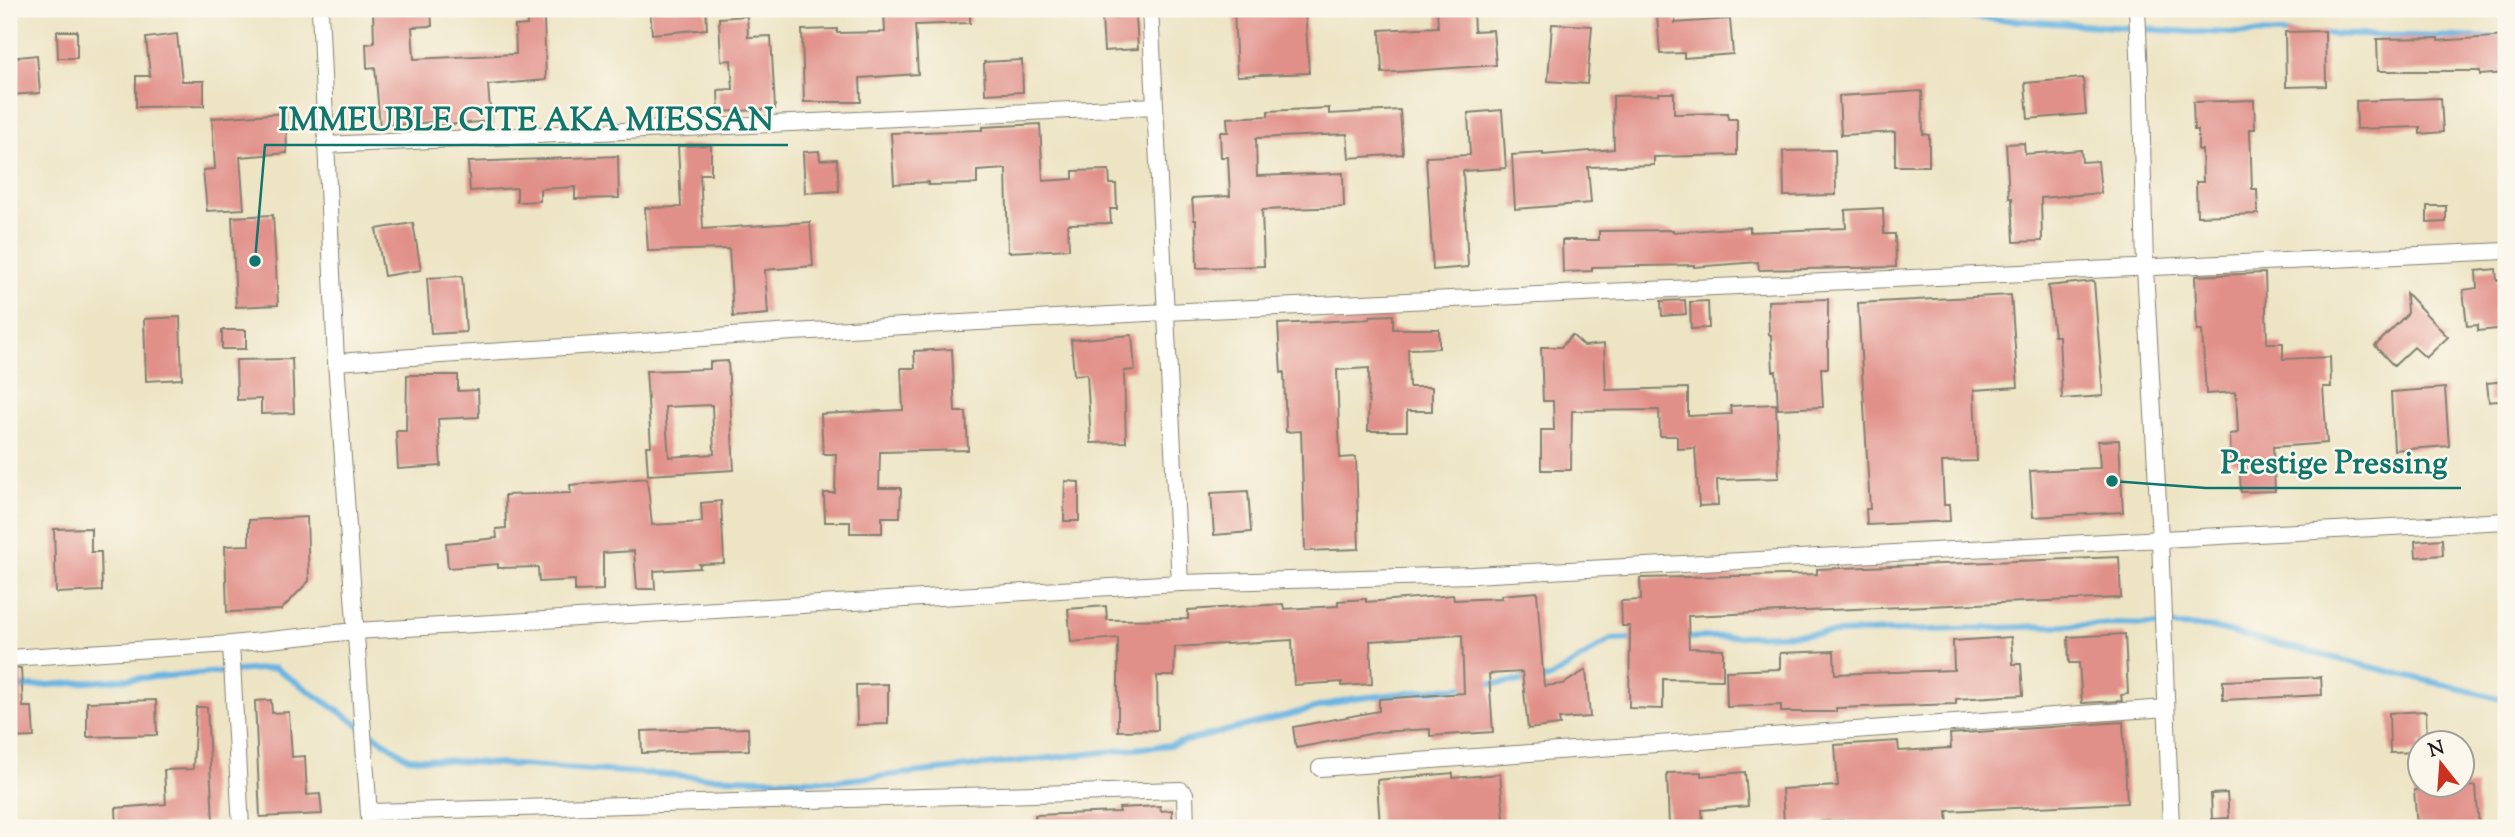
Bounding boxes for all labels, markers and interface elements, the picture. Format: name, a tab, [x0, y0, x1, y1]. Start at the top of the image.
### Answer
callout: IMMEUBLE CITE AKA MIESSAN	[265, 92, 788, 145]
text: IMMEUBLE CITE AKA MIESSAN	[278, 99, 774, 145]
callout: Prestige Pressing	[2206, 435, 2461, 488]
text: Prestige Pressing	[2220, 442, 2448, 488]
north arrow	[2406, 728, 2476, 798]
text: N	[2426, 735, 2448, 765]

